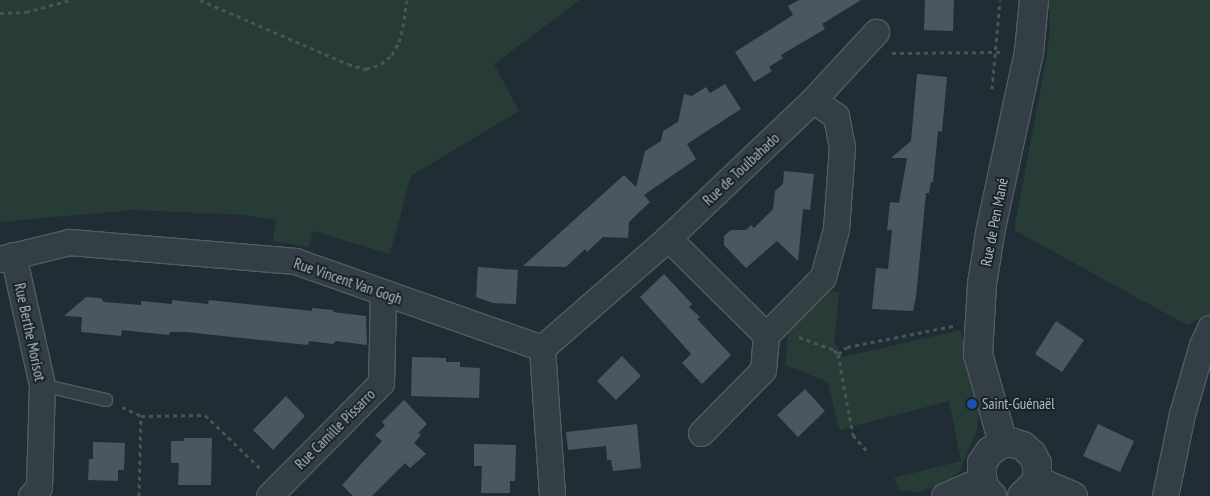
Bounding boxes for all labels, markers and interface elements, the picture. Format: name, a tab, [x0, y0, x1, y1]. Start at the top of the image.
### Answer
street label: Rue de Toulbahado	[699, 129, 783, 209]
street label: Rue de Pen Mané	[977, 176, 1011, 268]
street label: Rue Vincent Van Gogh	[291, 254, 405, 308]
street label: Rue Berthe Morisot	[11, 281, 49, 383]
street label: Rue Camille Pissarro	[291, 385, 379, 473]
place label: Saint-Guénaël	[982, 395, 1055, 413]
marker: Saint-Guénaël	[966, 398, 978, 410]

